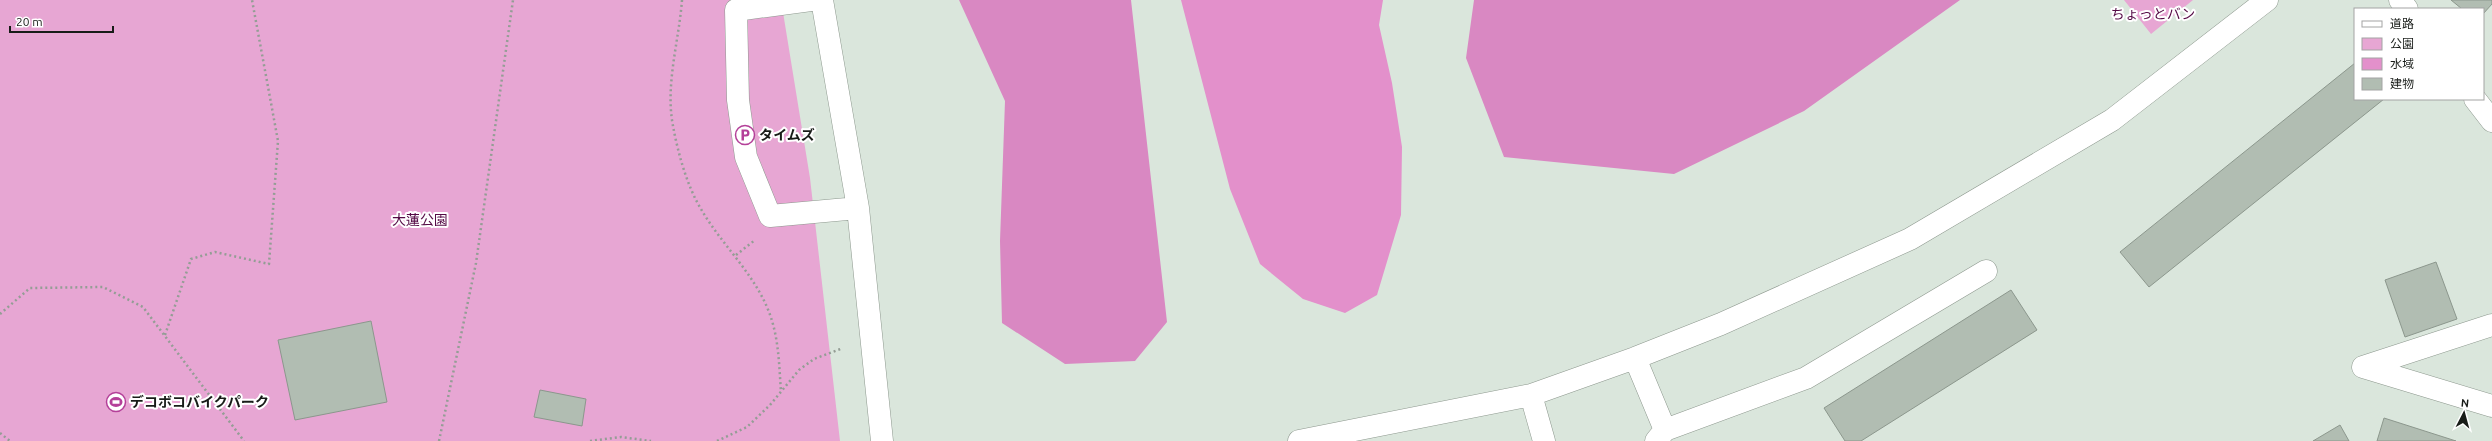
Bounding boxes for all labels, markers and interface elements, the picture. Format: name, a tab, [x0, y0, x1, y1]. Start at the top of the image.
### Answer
park label: ちょっとバン	[2111, 6, 2195, 22]
scale bar	[10, 8, 113, 34]
legend	[2354, 8, 2484, 100]
text: 20 m	[16, 15, 43, 28]
text: 道路	[2390, 17, 2414, 30]
text: 公園	[2390, 37, 2414, 50]
text: 水域	[2390, 57, 2414, 70]
text: 建物	[2390, 77, 2414, 90]
parking icon: タイムズ	[734, 124, 756, 146]
place label: タイムズ	[759, 127, 815, 143]
park label: 大蓮公園	[392, 212, 448, 228]
sports icon: デコボコバイクパーク	[105, 391, 127, 413]
north arrow	[2444, 393, 2484, 433]
place label: デコボコバイクパーク	[130, 394, 269, 410]
text: N	[2460, 397, 2470, 409]

